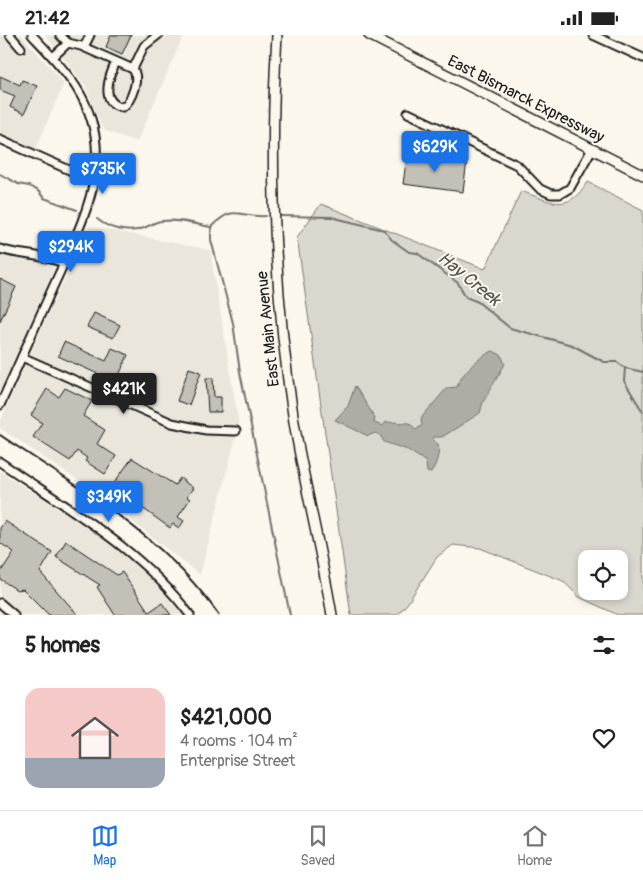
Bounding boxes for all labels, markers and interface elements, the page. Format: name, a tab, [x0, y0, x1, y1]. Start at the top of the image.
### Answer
text: 21:42	[25, 6, 70, 30]
street label: East Bismarck Expressway	[444, 51, 608, 147]
pin: $629K	[400, 131, 470, 173]
text: $629K	[413, 137, 457, 157]
pin: $735K	[68, 153, 138, 195]
text: $735K	[81, 159, 125, 179]
pin: $294K	[36, 231, 106, 273]
text: $294K	[49, 237, 93, 257]
water label: Hay Creek	[433, 247, 506, 312]
street label: East Main Avenue	[252, 270, 284, 388]
pin: $421K	[89, 373, 159, 415]
text: $421K	[103, 379, 145, 399]
pin: $349K	[74, 481, 144, 523]
text: $349K	[87, 487, 131, 507]
map controls	[578, 550, 628, 600]
button: locate	[578, 550, 628, 600]
icon: filters	[590, 631, 618, 659]
text: 5 homes	[25, 632, 100, 659]
text: $421,000	[180, 704, 272, 731]
icon: home	[65, 708, 125, 768]
icon: heart	[590, 724, 618, 752]
text: 4 rooms · 104 m²	[180, 731, 298, 751]
text: Enterprise Street	[180, 751, 295, 771]
tab: Map	[91, 822, 119, 869]
tab: Saved	[300, 822, 335, 869]
tab: Home	[517, 822, 552, 869]

